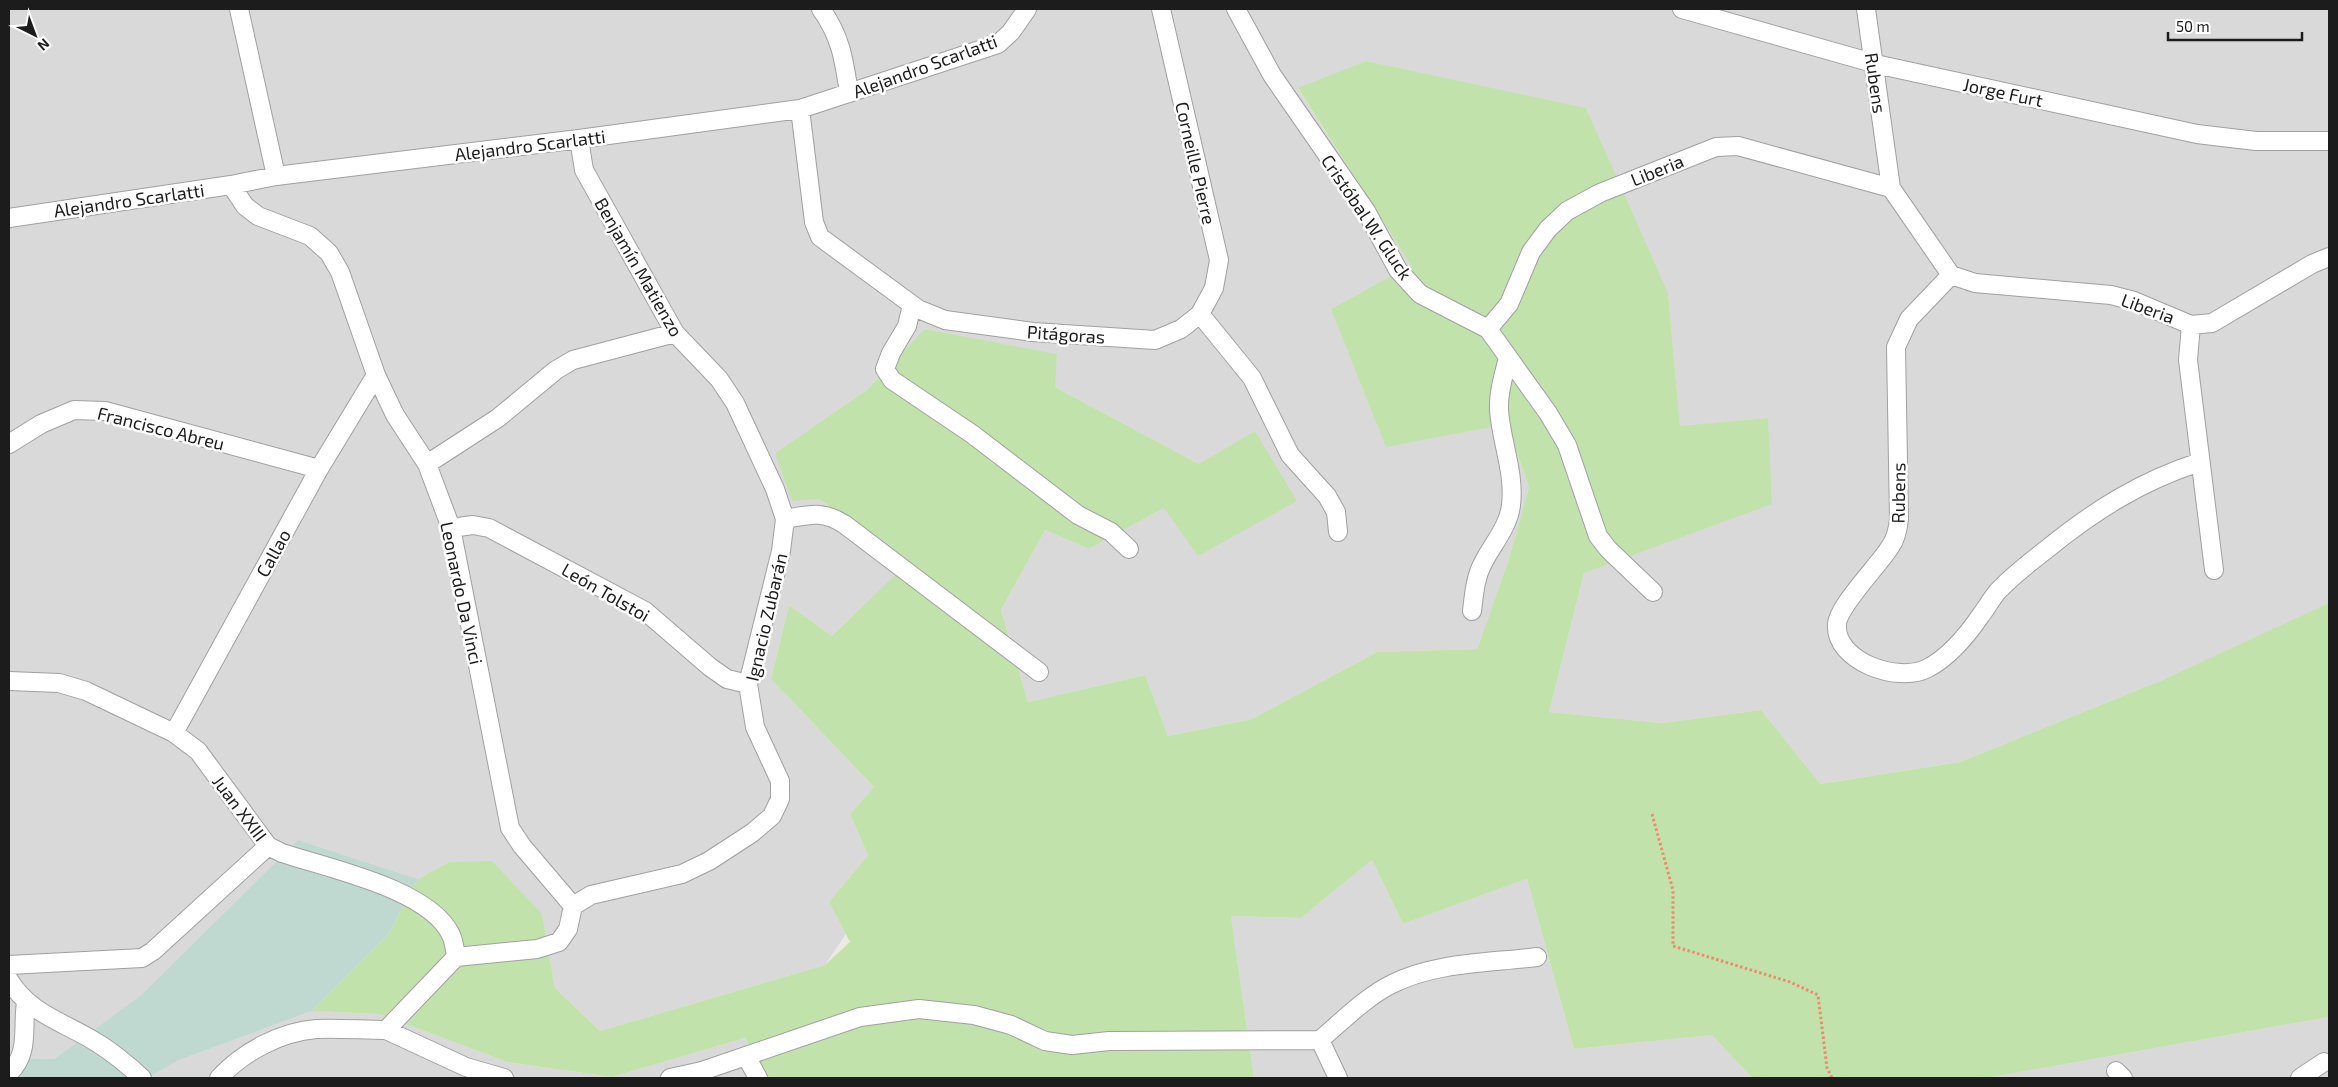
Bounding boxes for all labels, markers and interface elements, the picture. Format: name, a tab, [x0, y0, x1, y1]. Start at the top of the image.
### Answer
north arrow	[10, 10, 60, 60]
scale bar	[2168, 10, 2302, 42]
text: 50 m	[2176, 17, 2210, 35]
street label: Alejandro Scarlatti	[850, 30, 1000, 102]
text: N	[35, 35, 53, 55]
street label: Rubens	[1861, 51, 1891, 115]
street label: Jorge Furt	[1961, 73, 2045, 111]
street label: Corneille Pierre	[1171, 99, 1221, 227]
street label: Alejandro Scarlatti	[453, 125, 607, 165]
street label: Liberia	[1627, 149, 1687, 191]
street label: Cristóbal W. Gluck	[1317, 150, 1417, 284]
street label: Alejandro Scarlatti	[52, 179, 206, 221]
street label: Benjamín Matienzo	[590, 194, 688, 340]
street label: Liberia	[2118, 288, 2178, 328]
street label: Pitágoras	[1026, 320, 1106, 348]
street label: Francisco Abreu	[95, 402, 227, 454]
street label: Rubens	[1886, 462, 1910, 524]
street label: Leonardo Da Vinci	[436, 519, 488, 667]
street label: Callao	[251, 525, 295, 581]
street label: Ignacio Zubarán	[741, 551, 791, 683]
street label: León Tolstoi	[558, 558, 654, 626]
street label: Juan XXIII	[208, 771, 272, 845]

